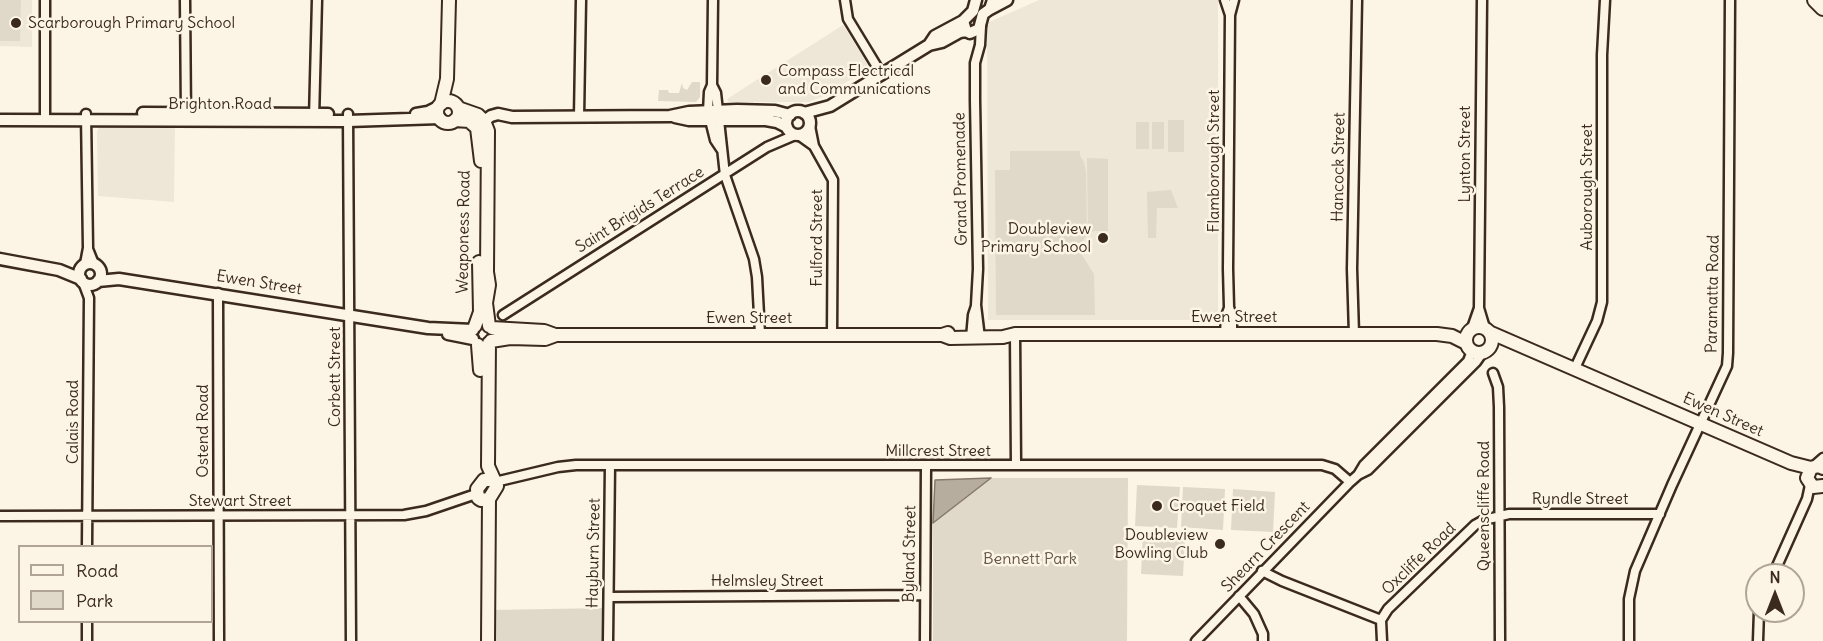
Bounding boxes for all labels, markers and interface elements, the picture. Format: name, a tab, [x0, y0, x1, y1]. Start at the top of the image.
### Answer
place label: Scarborough Primary School	[28, 13, 235, 33]
marker: Scarborough Primary School	[9, 16, 23, 30]
place label: Compass Electrical and Communications	[778, 61, 931, 99]
marker: Compass Electrical and Communications	[759, 73, 773, 87]
street label: Flamborough Street	[1204, 90, 1224, 232]
street label: Brighton Road	[168, 94, 272, 114]
street label: Lynton Street	[1455, 106, 1475, 202]
street label: Grand Promenade	[950, 112, 972, 246]
street label: Hancock Street	[1328, 112, 1350, 222]
street label: Auborough Street	[1577, 124, 1597, 250]
street label: Saint Brigids Terrace	[572, 163, 708, 257]
street label: Weaponess Road	[453, 170, 475, 294]
street label: Fulford Street	[807, 189, 827, 287]
place label: Doubleview Primary School	[981, 219, 1091, 257]
marker: Doubleview Primary School	[1096, 231, 1110, 245]
street label: Paramatta Road	[1702, 235, 1724, 353]
street label: Ewen Street	[215, 267, 303, 299]
street label: Ewen Street	[1191, 307, 1277, 327]
street label: Ewen Street	[706, 308, 792, 328]
street label: Corbett Street	[325, 327, 345, 427]
street label: Calais Road	[63, 380, 83, 464]
street label: Ostend Road	[193, 384, 213, 478]
street label: Ewen Street	[1680, 389, 1766, 441]
street label: Millcrest Street	[885, 441, 991, 461]
street label: Queenscliffe Road	[1474, 441, 1494, 571]
street label: Ryndle Street	[1532, 489, 1628, 509]
street label: Stewart Street	[189, 491, 291, 511]
place label: Croquet Field	[1169, 496, 1265, 516]
street label: Hayburn Street	[583, 498, 605, 608]
street label: Shearn Crescent	[1218, 498, 1314, 596]
marker: Croquet Field	[1150, 499, 1164, 513]
street label: Byland Street	[900, 505, 920, 603]
street label: Oxcliffe Road	[1378, 519, 1460, 599]
place label: Doubleview Bowling Club	[1114, 525, 1208, 563]
marker: Doubleview Bowling Club	[1213, 537, 1227, 551]
legend	[18, 545, 213, 623]
park label: Bennett Park	[983, 549, 1077, 569]
text: Road	[76, 559, 118, 582]
north arrow	[1745, 563, 1805, 623]
text: N	[1769, 567, 1781, 587]
street label: Helmsley Street	[711, 571, 823, 591]
text: Park	[76, 589, 113, 612]

